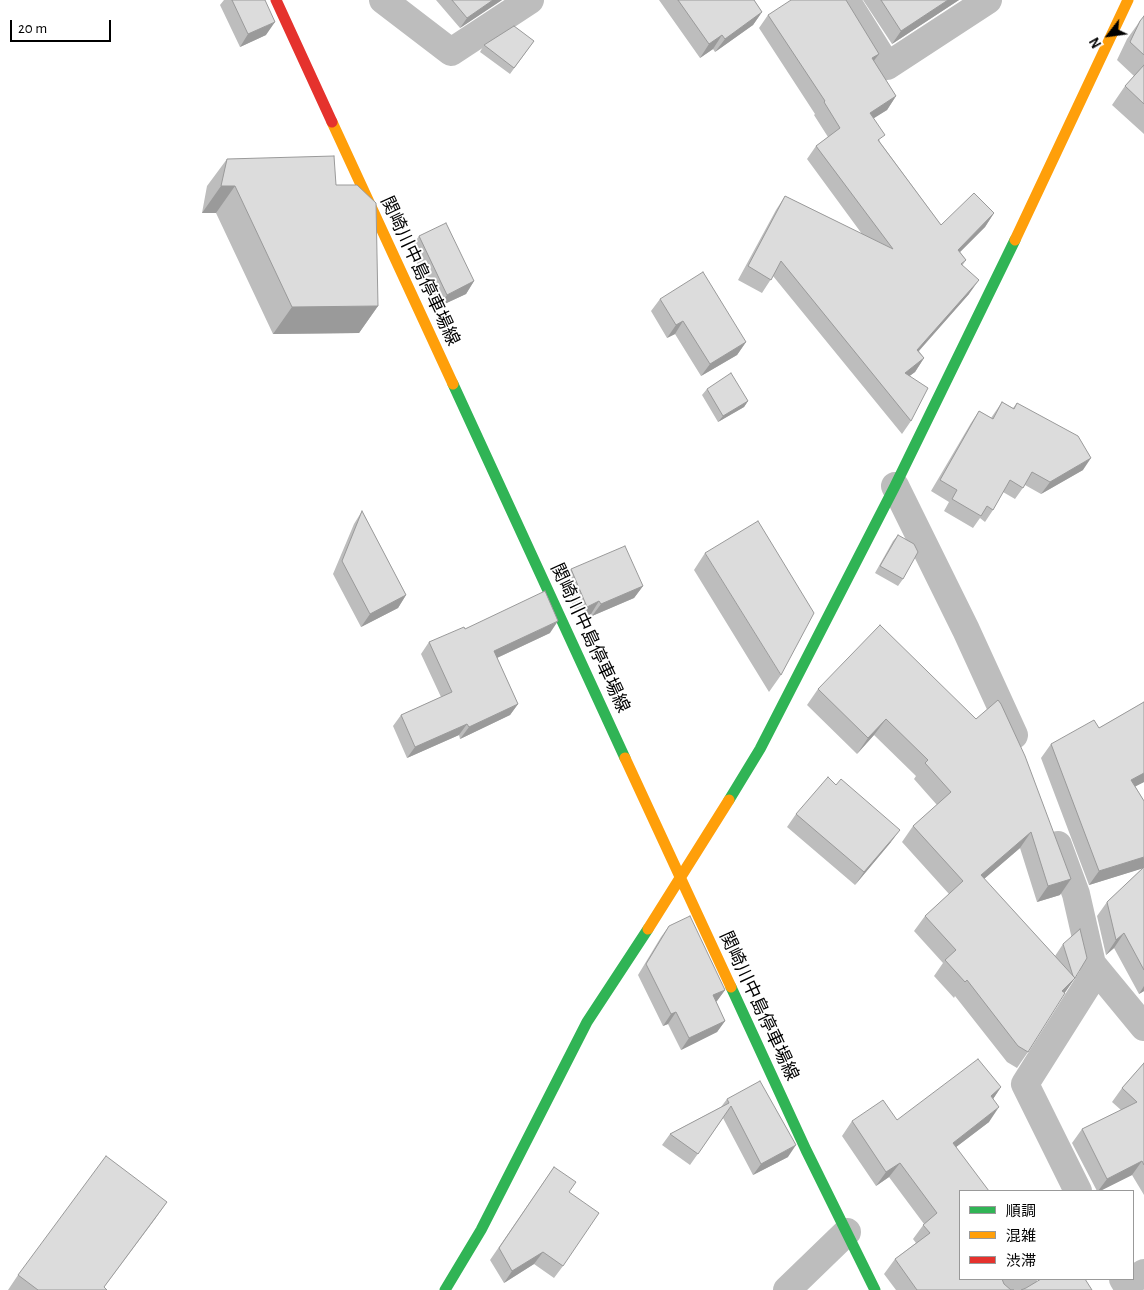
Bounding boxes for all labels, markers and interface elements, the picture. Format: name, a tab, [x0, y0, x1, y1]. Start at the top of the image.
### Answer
scale bar	[12, 10, 114, 42]
north arrow	[1084, 10, 1134, 60]
text: 20 m	[18, 21, 47, 36]
text: N	[1088, 35, 1105, 50]
street label: 関崎川中島停車場線	[376, 193, 464, 349]
street label: 関崎川中島停車場線	[546, 560, 634, 716]
street label: 関崎川中島停車場線	[715, 928, 803, 1084]
legend	[959, 1190, 1134, 1280]
text: 順調	[1006, 1204, 1036, 1219]
text: 混雑	[1006, 1229, 1036, 1244]
text: 渋滞	[1006, 1254, 1036, 1269]

